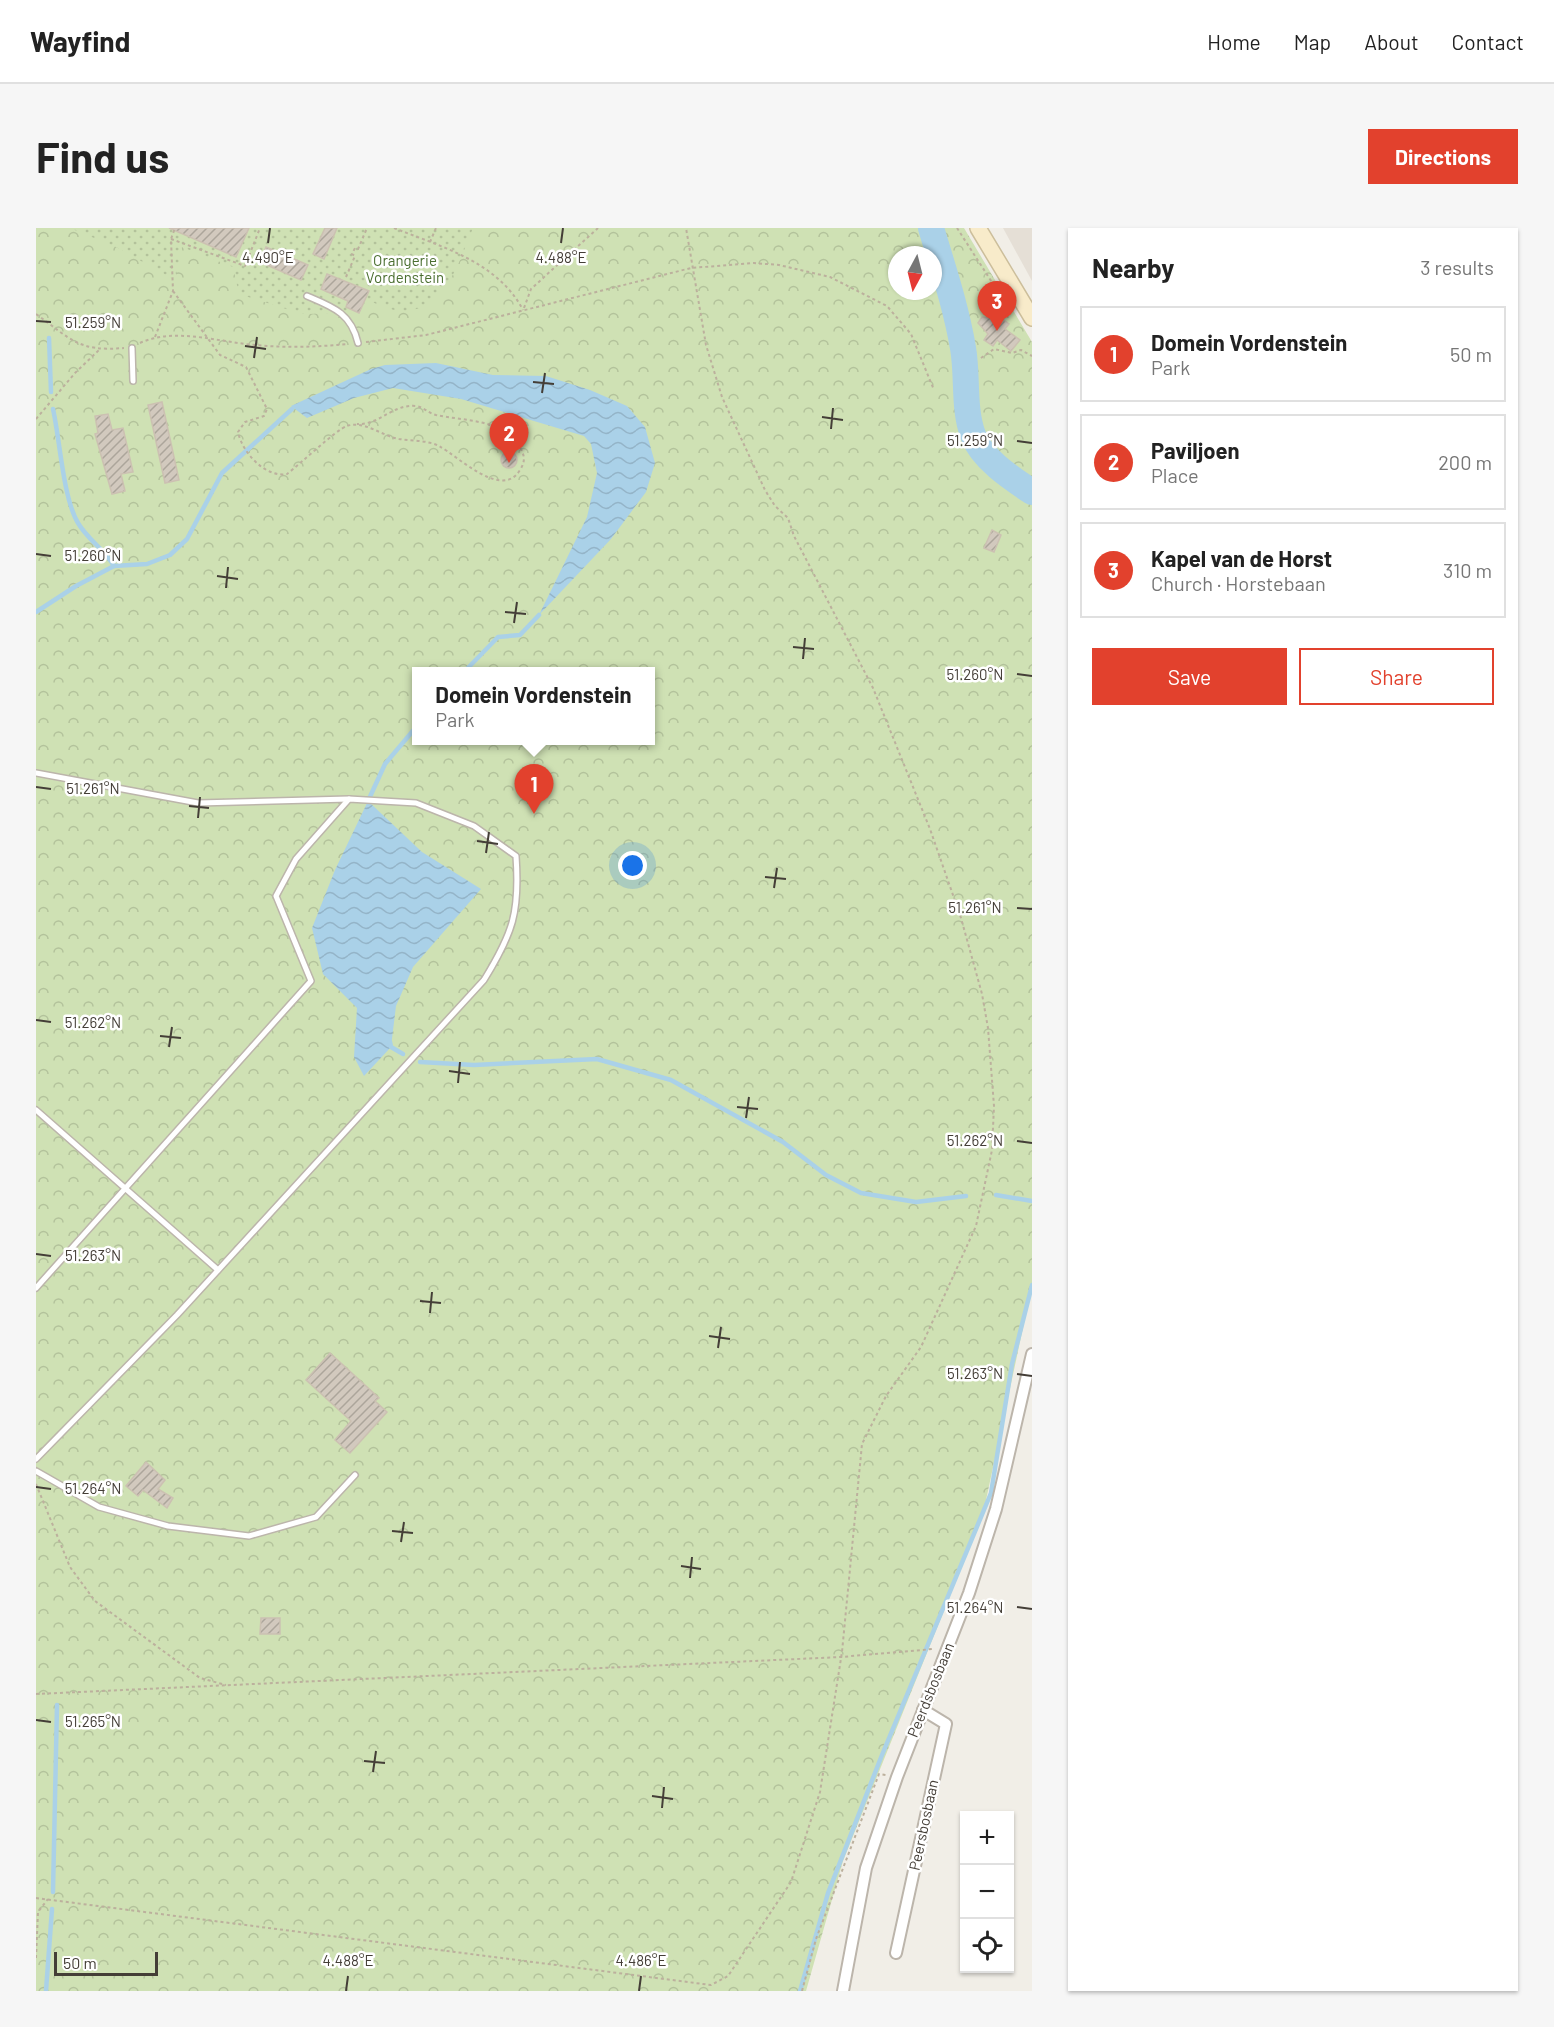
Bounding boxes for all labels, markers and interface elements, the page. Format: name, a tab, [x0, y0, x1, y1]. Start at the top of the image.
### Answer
text: Wayfind	[30, 24, 130, 58]
text: Home	[1207, 29, 1261, 54]
text: Map	[1294, 29, 1331, 54]
text: About	[1364, 29, 1419, 54]
text: Contact	[1452, 29, 1524, 54]
button: Directions	[1368, 129, 1518, 184]
text: Find us	[36, 131, 169, 181]
north arrow	[888, 246, 942, 300]
text: 4.490°E	[242, 248, 294, 266]
text: 4.488°E	[535, 248, 587, 266]
park label: Orangerie Vordenstein	[366, 251, 444, 286]
text: Nearby	[1092, 252, 1174, 283]
text: 3 results	[1420, 255, 1494, 279]
pin: 3	[978, 282, 1016, 331]
text: 51.259°N	[65, 313, 121, 331]
text: Domein Vordenstein	[1151, 329, 1347, 355]
text: 1	[1110, 342, 1117, 366]
text: 50 m	[1450, 342, 1492, 366]
text: Park	[1151, 355, 1190, 379]
pin: 2	[490, 414, 528, 463]
text: 51.259°N	[947, 431, 1003, 449]
text: Paviljoen	[1151, 437, 1240, 463]
text: 2	[1108, 450, 1119, 474]
text: 200 m	[1438, 450, 1492, 474]
text: Place	[1151, 463, 1199, 487]
text: Kapel van de Horst	[1151, 545, 1332, 571]
text: 51.260°N	[65, 546, 121, 564]
text: 3	[1108, 558, 1119, 582]
text: 310 m	[1443, 558, 1492, 582]
text: Church · Horstebaan	[1151, 571, 1326, 595]
button: Save	[1092, 648, 1287, 705]
button: Share	[1299, 648, 1494, 705]
text: 51.260°N	[947, 665, 1003, 683]
popup	[412, 667, 655, 745]
text: Domein Vordenstein	[435, 681, 632, 707]
text: Park	[435, 707, 475, 731]
pin: 1	[514, 764, 554, 814]
text: 51.261°N	[66, 779, 120, 797]
your location	[618, 851, 647, 880]
text: 51.261°N	[948, 898, 1002, 916]
text: 51.262°N	[65, 1013, 121, 1031]
text: 51.262°N	[947, 1131, 1003, 1149]
text: 51.263°N	[65, 1246, 121, 1264]
text: 51.263°N	[947, 1364, 1003, 1382]
text: 51.264°N	[65, 1479, 121, 1497]
text: 51.264°N	[947, 1598, 1003, 1616]
street label: Peerdsbosbaan	[903, 1640, 957, 1740]
text: 51.265°N	[65, 1712, 121, 1730]
street label: Peersbosbaan	[905, 1778, 941, 1872]
map controls	[960, 1811, 1014, 1973]
button: +	[960, 1811, 1014, 1865]
button: −	[960, 1865, 1014, 1919]
button: locate	[960, 1919, 1014, 1973]
scale bar	[54, 1949, 158, 1976]
text: 4.488°E	[322, 1951, 374, 1969]
text: 4.486°E	[615, 1951, 667, 1969]
text: 50 m	[63, 1953, 97, 1972]

